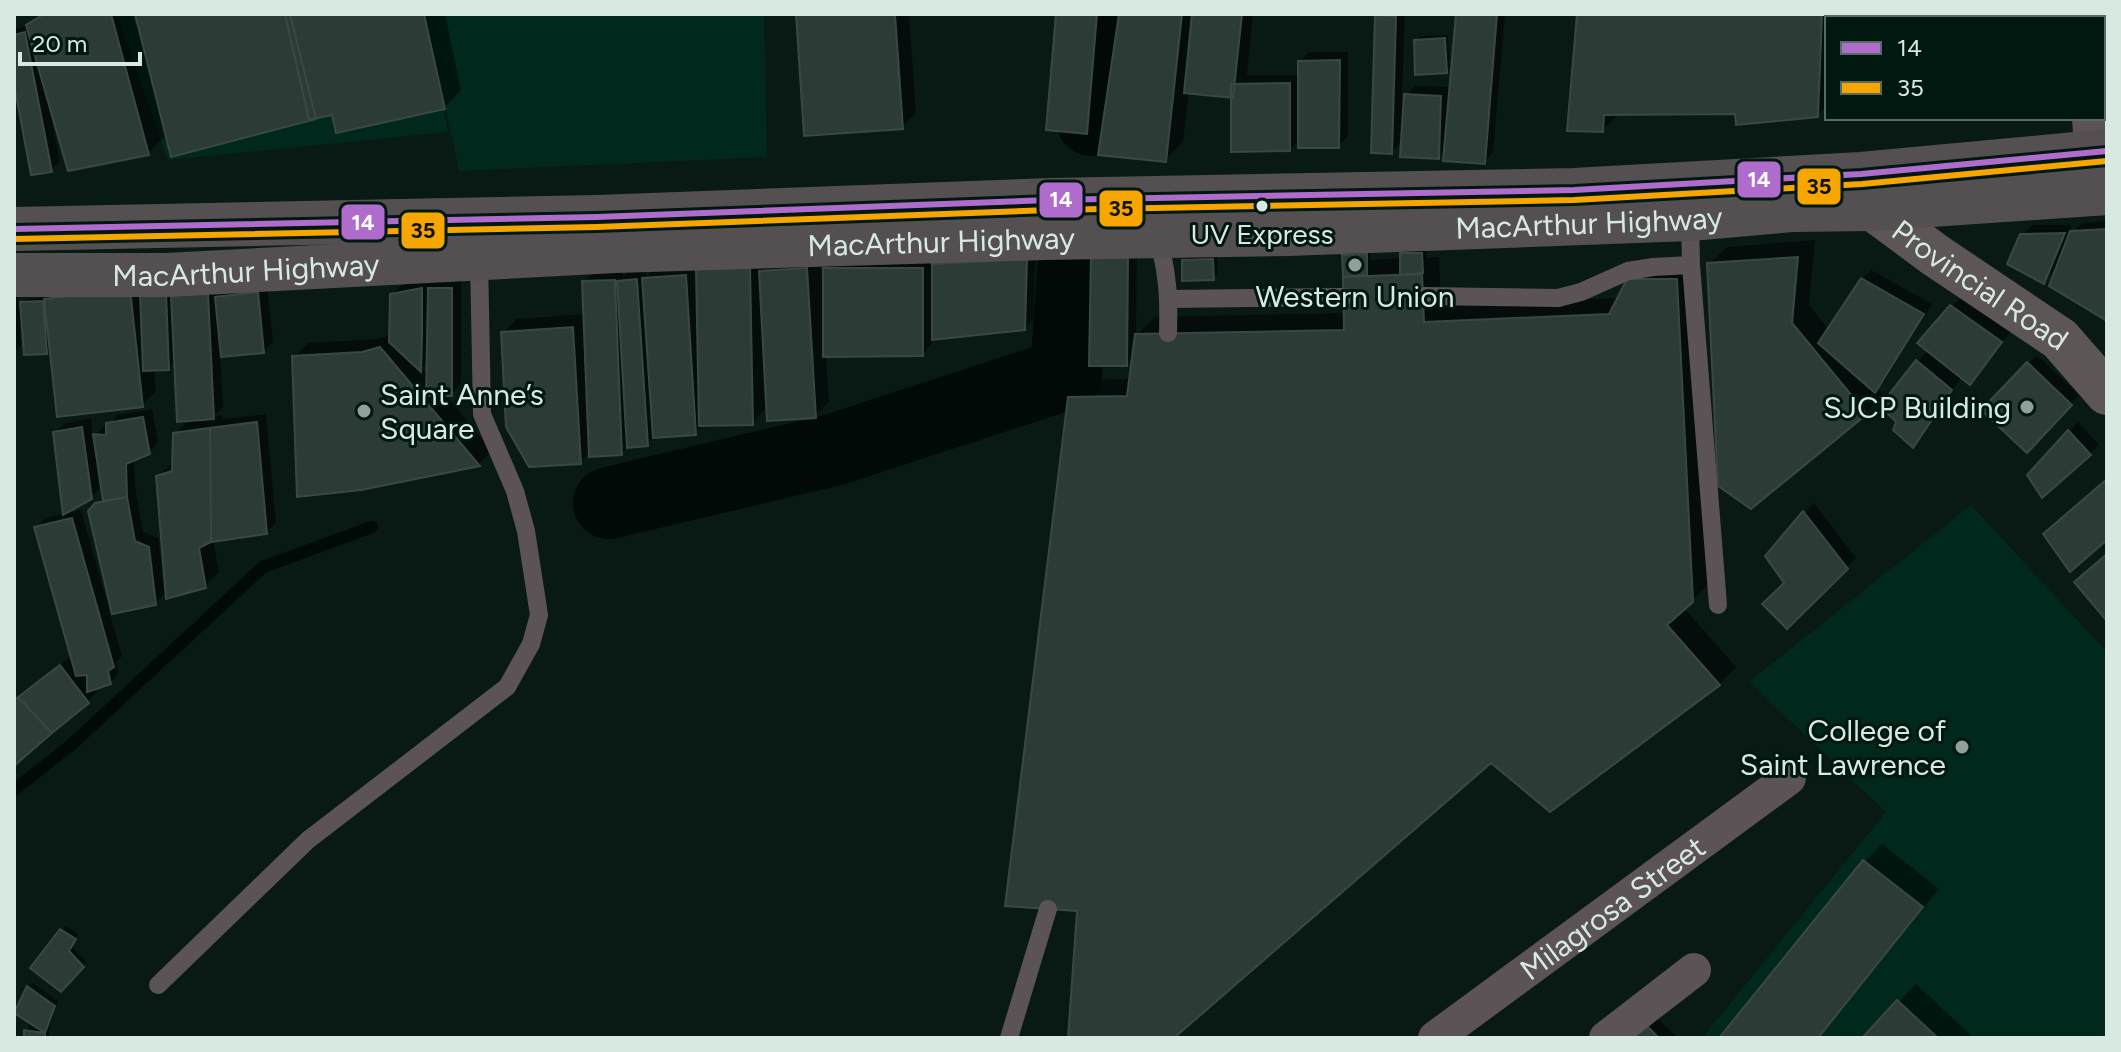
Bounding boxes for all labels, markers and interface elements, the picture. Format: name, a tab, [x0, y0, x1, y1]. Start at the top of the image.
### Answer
scale bar	[20, 16, 140, 66]
legend	[1825, 16, 2105, 120]
text: 20 m	[32, 29, 87, 58]
text: 14	[1897, 33, 1922, 62]
text: 35	[1897, 73, 1924, 102]
line badge: 14	[1736, 160, 1782, 199]
text: 14	[1747, 166, 1771, 193]
line badge: 35	[1796, 167, 1842, 206]
text: 35	[1806, 173, 1832, 200]
line badge: 14	[1038, 181, 1084, 219]
text: 14	[1049, 186, 1073, 213]
line badge: 35	[1098, 189, 1144, 228]
text: 35	[1108, 195, 1134, 222]
marker: UV Express	[1254, 198, 1270, 214]
street label: MacArthur Highway	[1455, 198, 1724, 246]
line badge: 14	[340, 203, 386, 241]
text: 14	[351, 209, 375, 236]
line badge: 35	[400, 211, 446, 250]
street label: Provincial Road	[1885, 211, 2076, 358]
text: 35	[410, 217, 436, 244]
place label: UV Express	[1190, 217, 1334, 251]
street label: MacArthur Highway	[807, 219, 1075, 264]
street label: MacArthur Highway	[112, 245, 381, 294]
marker: Western Union	[1346, 256, 1364, 274]
place label: Western Union	[1256, 278, 1454, 315]
place label: Saint Anne’s Square	[380, 376, 544, 447]
place label: SJCP Building	[1823, 389, 2011, 426]
marker: SJCP Building	[2018, 398, 2036, 416]
marker: Saint Anne’s Square	[355, 402, 373, 420]
place label: College of Saint Lawrence	[1740, 712, 1946, 783]
marker: College of Saint Lawrence	[1953, 738, 1971, 756]
street label: Milagrosa Street	[1513, 828, 1712, 988]

